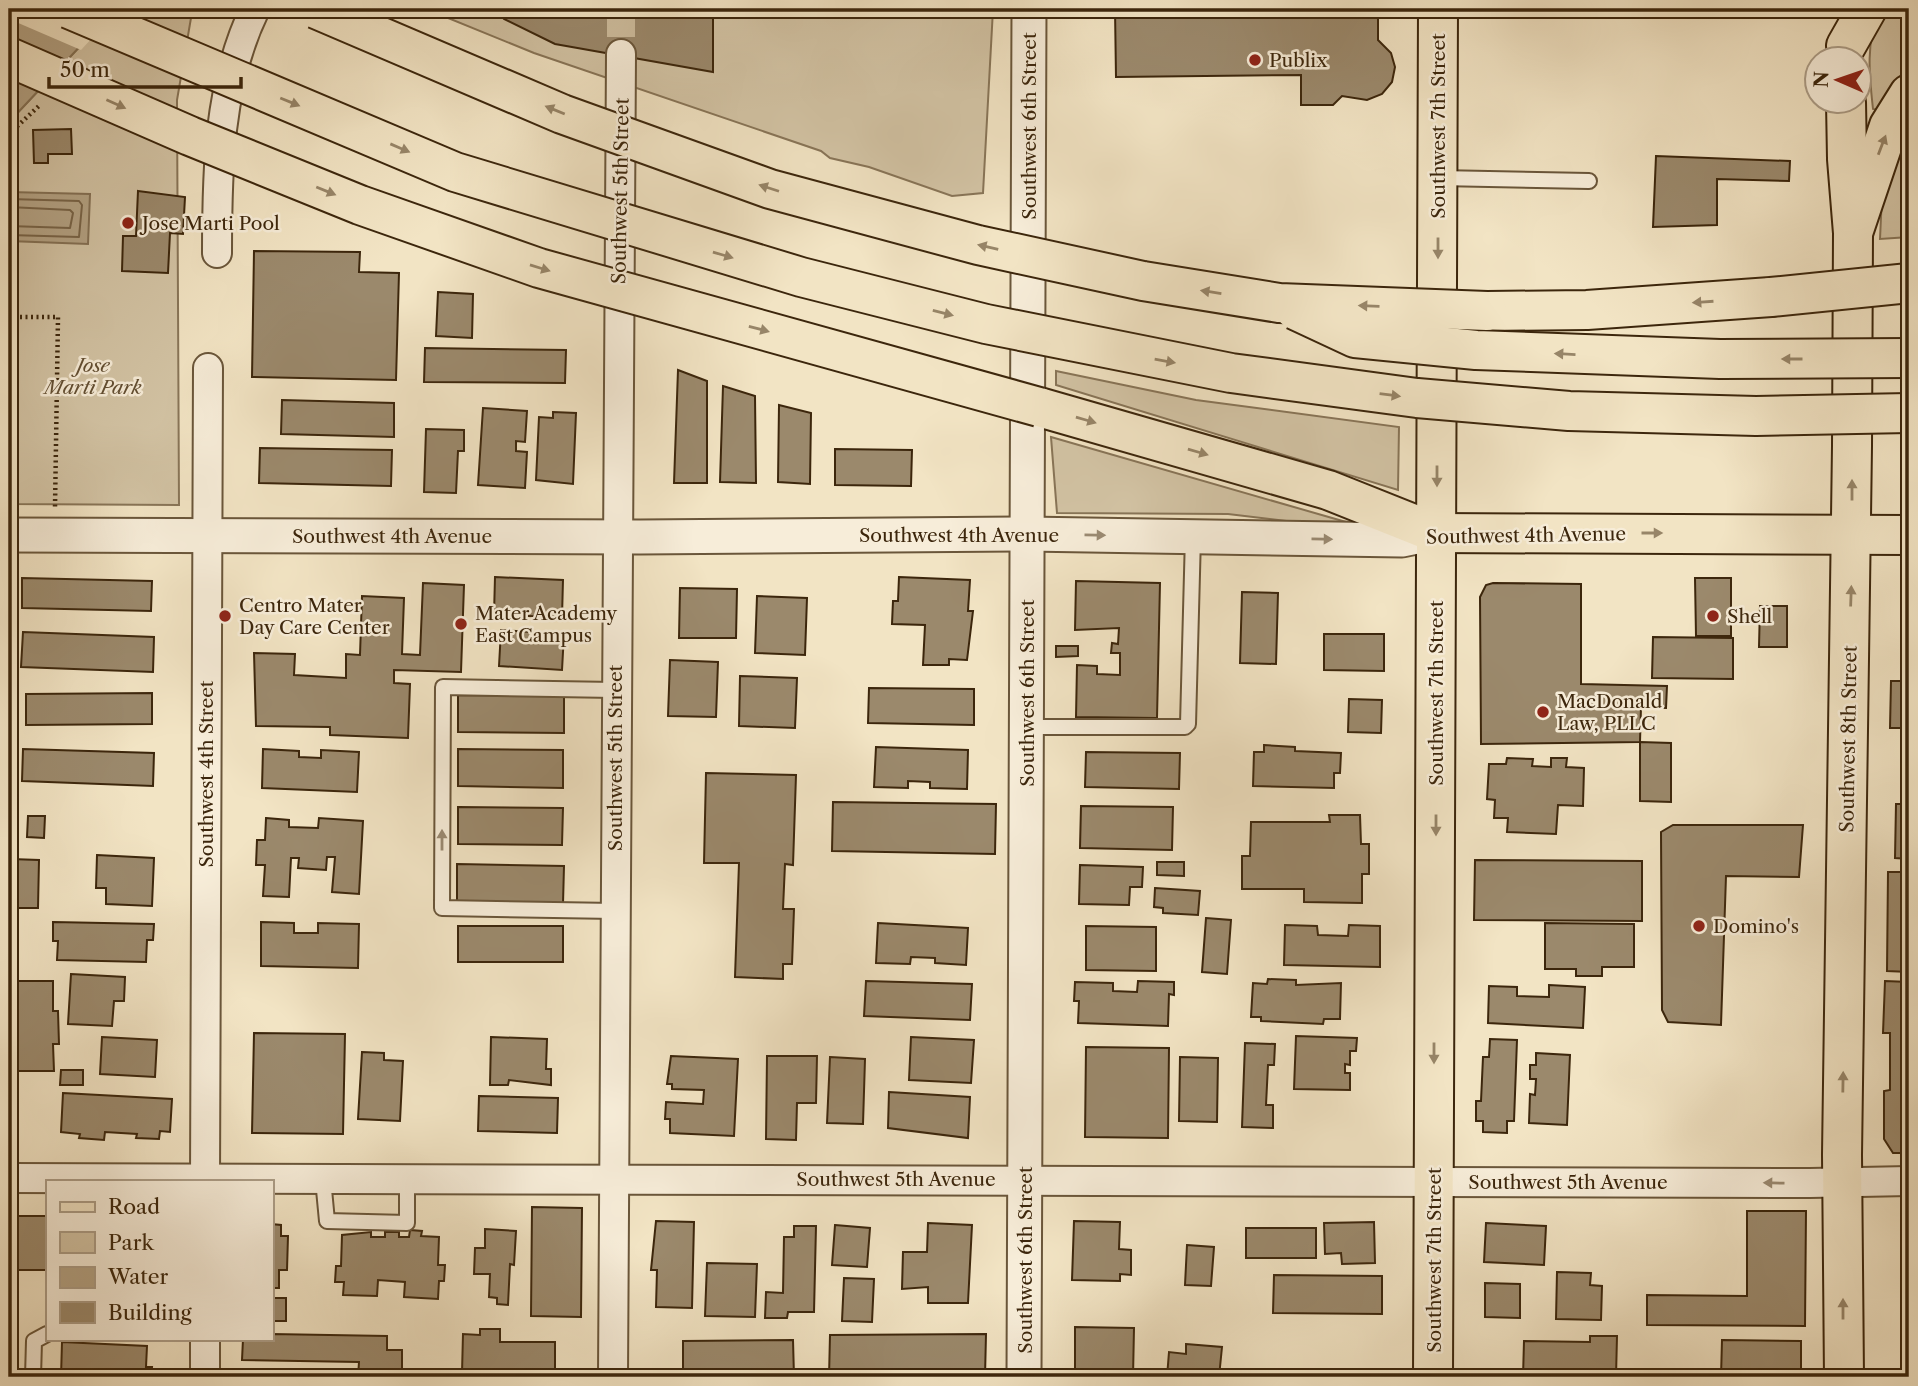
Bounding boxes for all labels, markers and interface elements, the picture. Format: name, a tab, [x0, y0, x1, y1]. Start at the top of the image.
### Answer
street label: Southwest 6th Street	[1018, 32, 1041, 220]
street label: Southwest 7th Street	[1427, 33, 1450, 219]
scale bar	[49, 46, 242, 90]
north arrow	[1802, 46, 1872, 116]
place label: Publix	[1269, 49, 1328, 72]
marker: Publix	[1247, 52, 1263, 68]
text: 50 m	[60, 57, 110, 82]
text: N	[1810, 71, 1833, 88]
one-way arrow	[279, 97, 300, 108]
street label: Southwest 5th Street	[607, 97, 634, 284]
one-way arrow	[106, 99, 127, 110]
one-way arrow	[544, 105, 565, 116]
one-way arrow	[1876, 135, 1887, 156]
one-way arrow	[390, 143, 411, 154]
one-way arrow	[758, 183, 779, 193]
one-way arrow	[316, 186, 337, 197]
place label: Jose Marti Pool	[139, 212, 280, 235]
marker: Jose Marti Pool	[120, 215, 136, 231]
one-way arrow	[1432, 238, 1444, 260]
one-way arrow	[977, 241, 999, 252]
one-way arrow	[713, 250, 734, 260]
one-way arrow	[530, 263, 551, 274]
one-way arrow	[1200, 286, 1222, 297]
one-way arrow	[1692, 296, 1714, 307]
one-way arrow	[1358, 301, 1380, 312]
one-way arrow	[932, 308, 954, 319]
one-way arrow	[749, 325, 770, 335]
one-way arrow	[1553, 348, 1575, 359]
park label: Jose Marti Park	[42, 354, 142, 399]
one-way arrow	[1781, 354, 1803, 365]
one-way arrow	[1154, 356, 1176, 367]
one-way arrow	[1379, 390, 1401, 401]
one-way arrow	[1075, 415, 1097, 426]
one-way arrow	[1187, 448, 1208, 458]
one-way arrow	[1431, 465, 1443, 487]
one-way arrow	[1846, 479, 1858, 501]
street label: Southwest 4th Avenue	[1426, 522, 1626, 549]
street label: Southwest 4th Avenue	[859, 524, 1059, 547]
street label: Southwest 4th Avenue	[292, 525, 492, 548]
one-way arrow	[1641, 528, 1663, 539]
one-way arrow	[1084, 529, 1106, 540]
one-way arrow	[1312, 534, 1334, 545]
one-way arrow	[1846, 585, 1857, 607]
place label: Centro Mater Day Care Center	[239, 594, 390, 639]
street label: Southwest 6th Street	[1016, 599, 1039, 787]
street label: Southwest 7th Street	[1425, 600, 1448, 786]
place label: Mater Academy East Campus	[475, 602, 618, 647]
place label: Shell	[1727, 605, 1773, 628]
marker: Centro Mater Day Care Center	[217, 608, 233, 624]
marker: Shell	[1705, 608, 1721, 624]
marker: Mater Academy East Campus	[453, 616, 469, 632]
street label: Southwest 8th Street	[1835, 645, 1862, 833]
street label: Southwest 5th Street	[604, 664, 627, 851]
street label: Southwest 4th Street	[195, 680, 218, 868]
place label: MacDonald Law, PLLC	[1557, 690, 1663, 735]
marker: MacDonald Law, PLLC	[1535, 704, 1551, 720]
one-way arrow	[1430, 814, 1442, 836]
one-way arrow	[436, 829, 448, 851]
place label: Domino's	[1713, 915, 1799, 938]
marker: Domino's	[1691, 918, 1707, 934]
one-way arrow	[1429, 1042, 1440, 1064]
one-way arrow	[1837, 1070, 1849, 1092]
street label: Southwest 6th Street	[1014, 1166, 1037, 1354]
street label: Southwest 7th Street	[1423, 1167, 1446, 1353]
street label: Southwest 5th Avenue	[796, 1168, 996, 1191]
street label: Southwest 5th Avenue	[1468, 1171, 1668, 1194]
one-way arrow	[1762, 1177, 1784, 1189]
legend	[46, 1180, 273, 1340]
text: Road	[108, 1194, 160, 1219]
text: Park	[108, 1230, 154, 1255]
text: Water	[107, 1264, 168, 1289]
one-way arrow	[1837, 1298, 1849, 1320]
text: Building	[108, 1300, 193, 1325]

